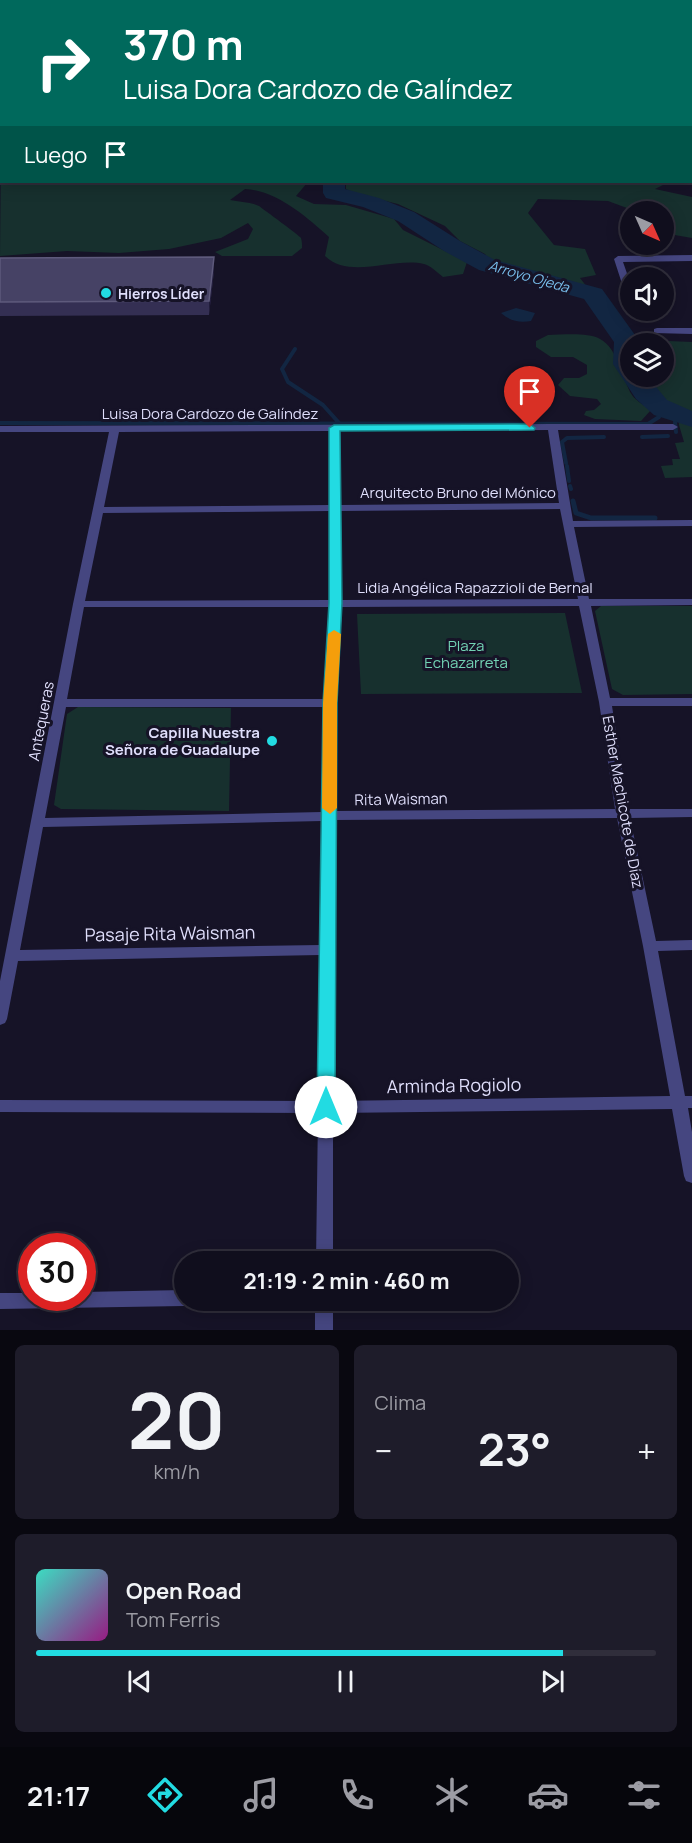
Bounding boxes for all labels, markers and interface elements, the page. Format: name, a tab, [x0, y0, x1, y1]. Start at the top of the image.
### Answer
text: 370 m	[123, 15, 244, 73]
icon: right	[24, 24, 102, 102]
text: Luisa Dora Cardozo de Galíndez	[123, 70, 513, 107]
icon: arrive	[99, 138, 132, 171]
text: Luego	[24, 140, 87, 170]
north arrow	[620, 201, 674, 255]
map controls	[620, 201, 674, 387]
water label: Arroyo Ojeda	[487, 255, 573, 297]
button: sound	[620, 267, 674, 321]
place label: Hierros Líder	[118, 284, 205, 303]
marker: Hierros Líder	[99, 286, 113, 300]
button: layers	[620, 333, 674, 387]
pin	[504, 366, 555, 428]
icon: arrive	[513, 375, 546, 408]
street label: Luisa Dora Cardozo de Galíndez	[102, 403, 318, 424]
street label: Arquitecto Bruno del Mónico	[360, 482, 556, 503]
street label: Lidia Angélica Rapazzioli de Bernal	[357, 577, 593, 598]
park label: Plaza Echazarreta	[424, 635, 508, 673]
street label: Antequeras	[23, 679, 59, 763]
street label: Esther Machicote de Díaz	[597, 714, 649, 890]
place label: Capilla Nuestra Señora de Guadalupe	[105, 722, 260, 760]
marker: Capilla Nuestra Señora de Guadalupe	[265, 734, 279, 748]
street label: Rita Waisman	[354, 788, 448, 810]
street label: Pasaje Rita Waisman	[85, 920, 255, 946]
street label: Arminda Rogiolo	[386, 1072, 522, 1098]
position arrow	[294, 1075, 358, 1139]
speed limit sign: 30	[18, 1233, 96, 1311]
text: 21:19 · 2 min · 460 m	[244, 1266, 449, 1296]
text: 20	[128, 1366, 226, 1472]
text: Clima	[375, 1389, 426, 1416]
text: 23°	[478, 1418, 551, 1480]
text: −	[375, 1428, 392, 1473]
text: +	[637, 1428, 656, 1473]
text: km/h	[153, 1458, 200, 1485]
text: Open Road	[126, 1576, 241, 1606]
text: Tom Ferris	[126, 1606, 220, 1633]
icon: previous	[123, 1665, 156, 1698]
icon: pause	[329, 1665, 362, 1698]
icon: next	[536, 1665, 569, 1698]
icon: directions	[144, 1774, 186, 1816]
icon: music	[240, 1774, 282, 1816]
icon: phone	[336, 1774, 378, 1816]
icon: climate	[431, 1774, 473, 1816]
icon: car	[527, 1774, 569, 1816]
icon: filters	[623, 1774, 665, 1816]
text: 21:17	[27, 1777, 90, 1814]

